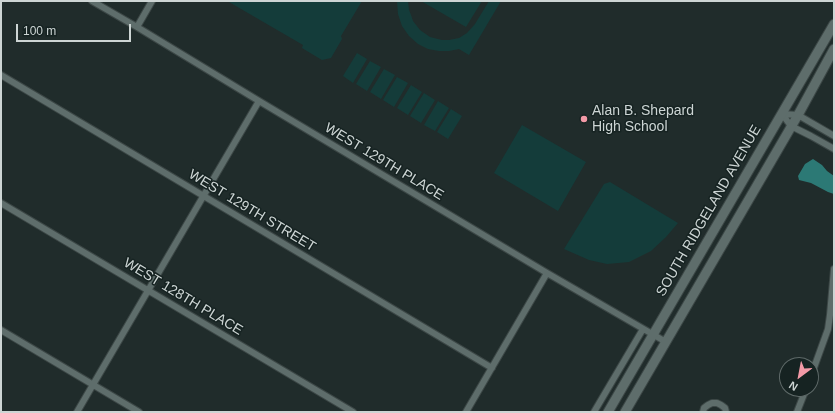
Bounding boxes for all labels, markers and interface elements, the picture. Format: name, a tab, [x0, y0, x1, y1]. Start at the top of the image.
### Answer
scale bar	[18, 16, 133, 42]
text: 100 m	[23, 24, 56, 38]
place label: Alan B. Shepard High School	[592, 103, 694, 136]
marker: Alan B. Shepard High School	[579, 114, 589, 124]
street label: WEST 129TH PLACE	[321, 120, 447, 204]
street label: SOUTH RIDGELAND AVENUE	[653, 122, 765, 300]
street label: WEST 129TH STREET	[185, 166, 319, 256]
street label: WEST 128TH PLACE	[120, 255, 246, 339]
north arrow	[779, 357, 819, 397]
text: N	[787, 379, 800, 394]

